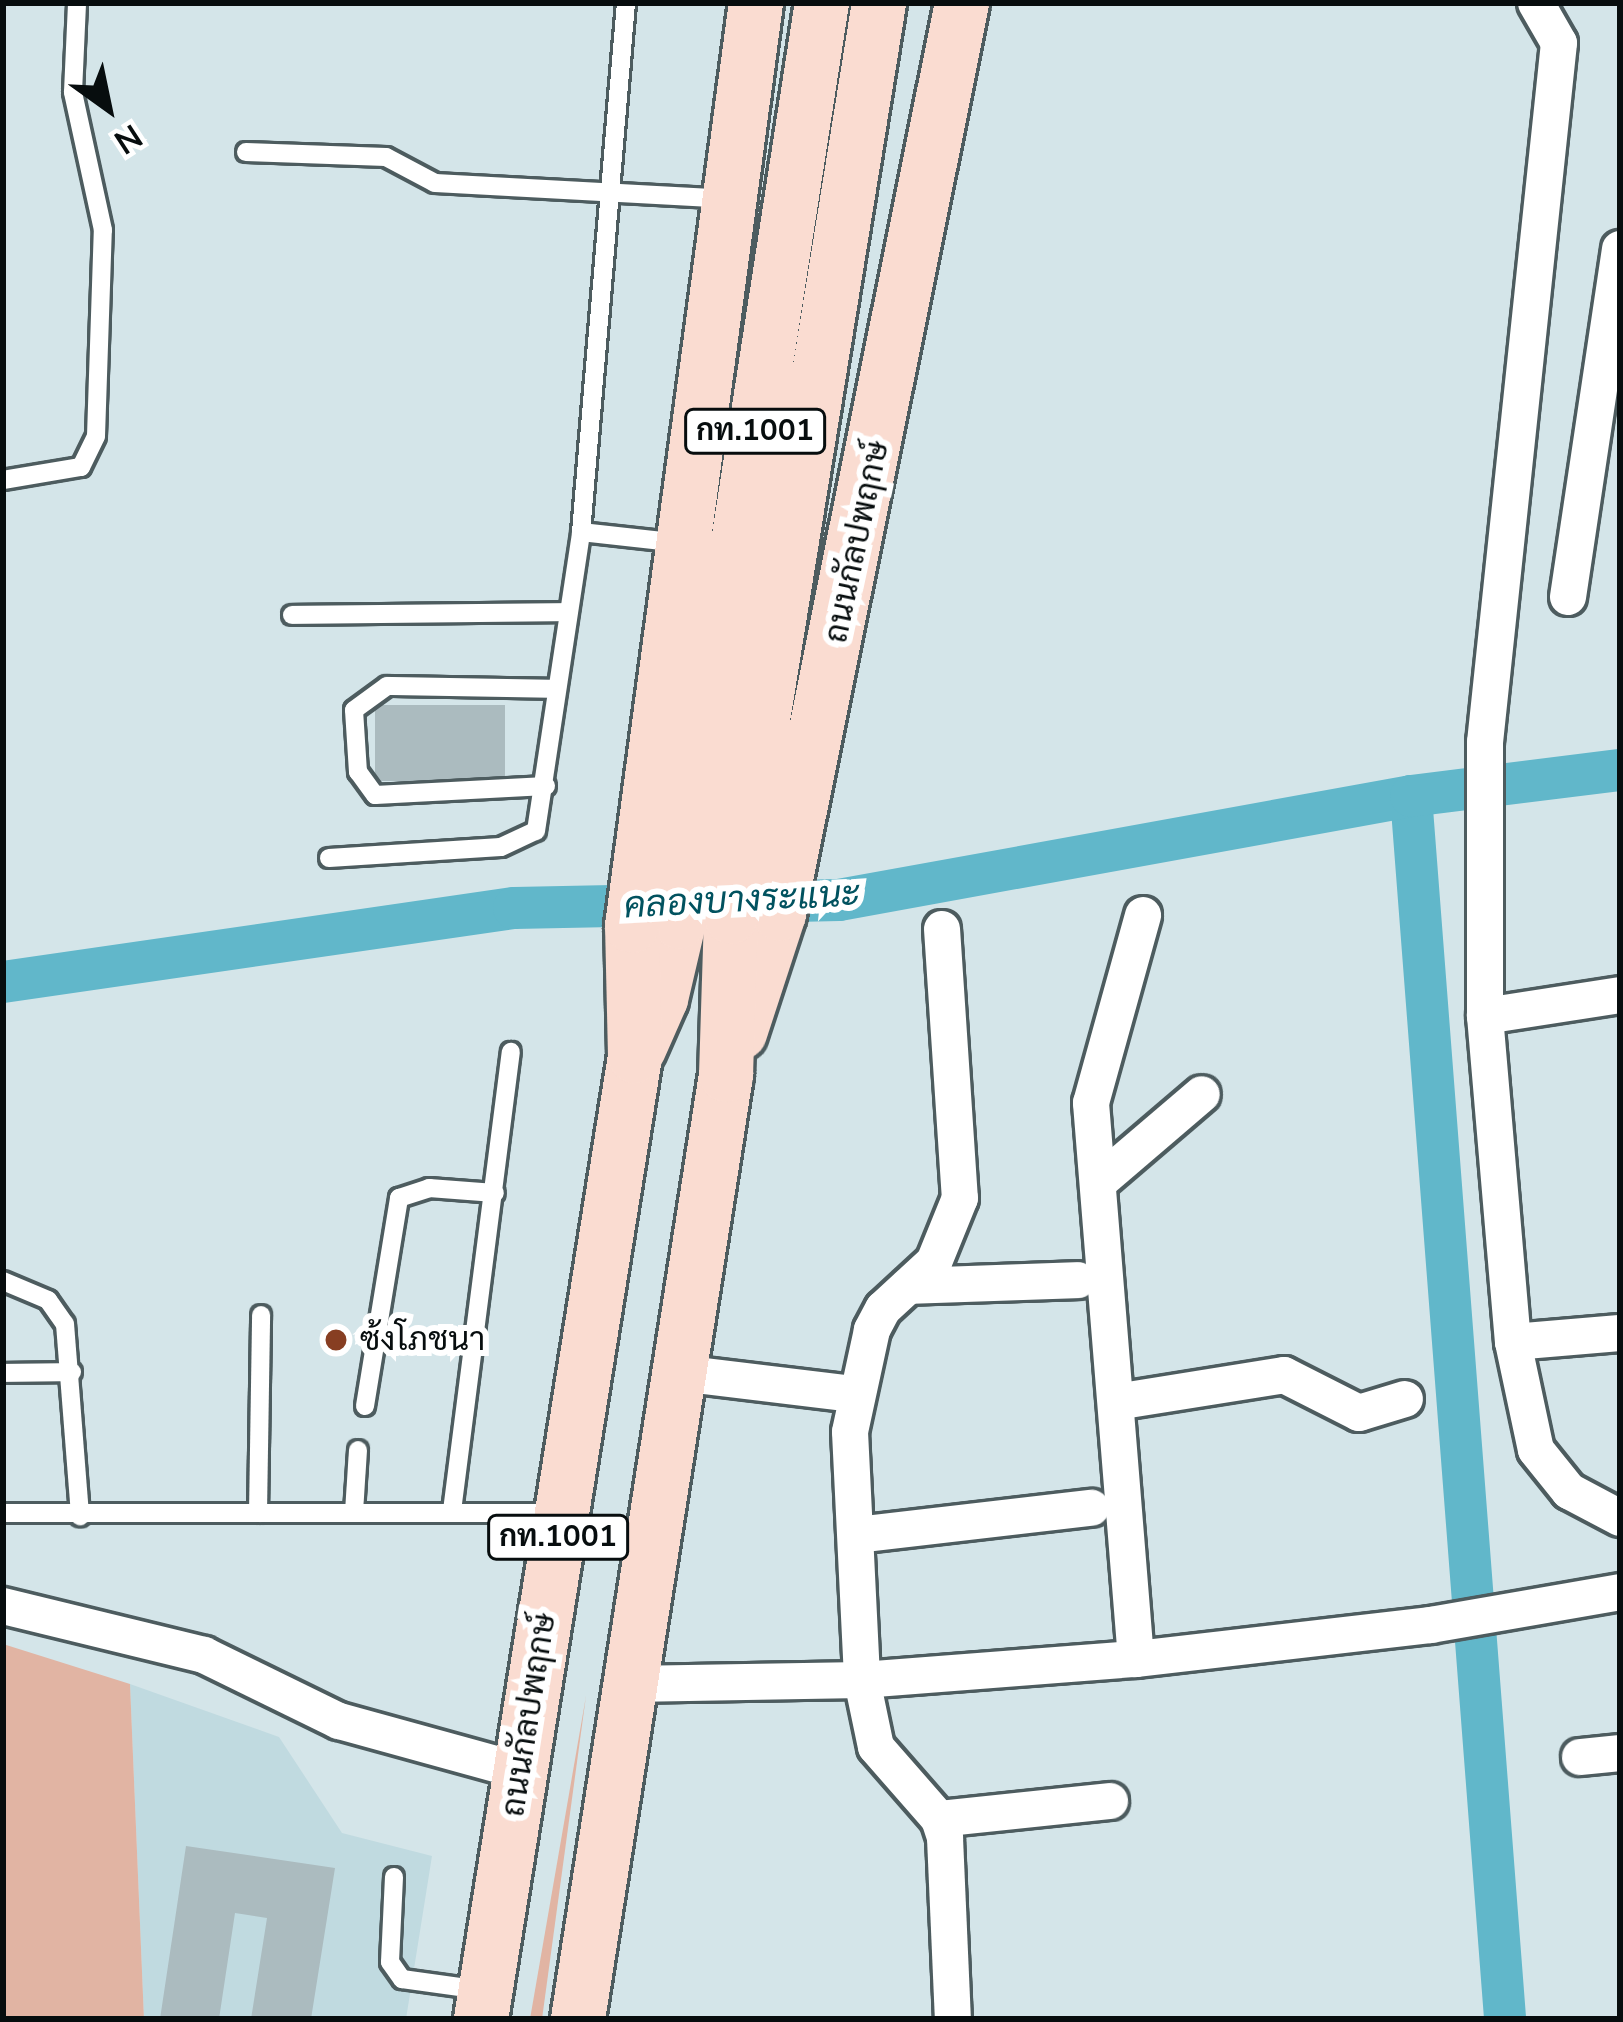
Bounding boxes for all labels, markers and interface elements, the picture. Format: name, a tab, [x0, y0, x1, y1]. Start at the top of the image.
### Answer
north arrow	[48, 48, 168, 168]
text: N	[105, 113, 150, 164]
road number: กท.1001	[683, 407, 827, 455]
street label: ถนนกัลปพฤกษ์	[816, 437, 898, 647]
water label: คลองบางระแนะ	[623, 872, 861, 928]
place label: ซ้งโภชนา	[360, 1320, 485, 1360]
marker: ซ้งโภชนา	[323, 1327, 349, 1353]
road number: กท.1001	[486, 1513, 630, 1561]
street label: ถนนกัลปพฤกษ์	[493, 1611, 565, 1819]

